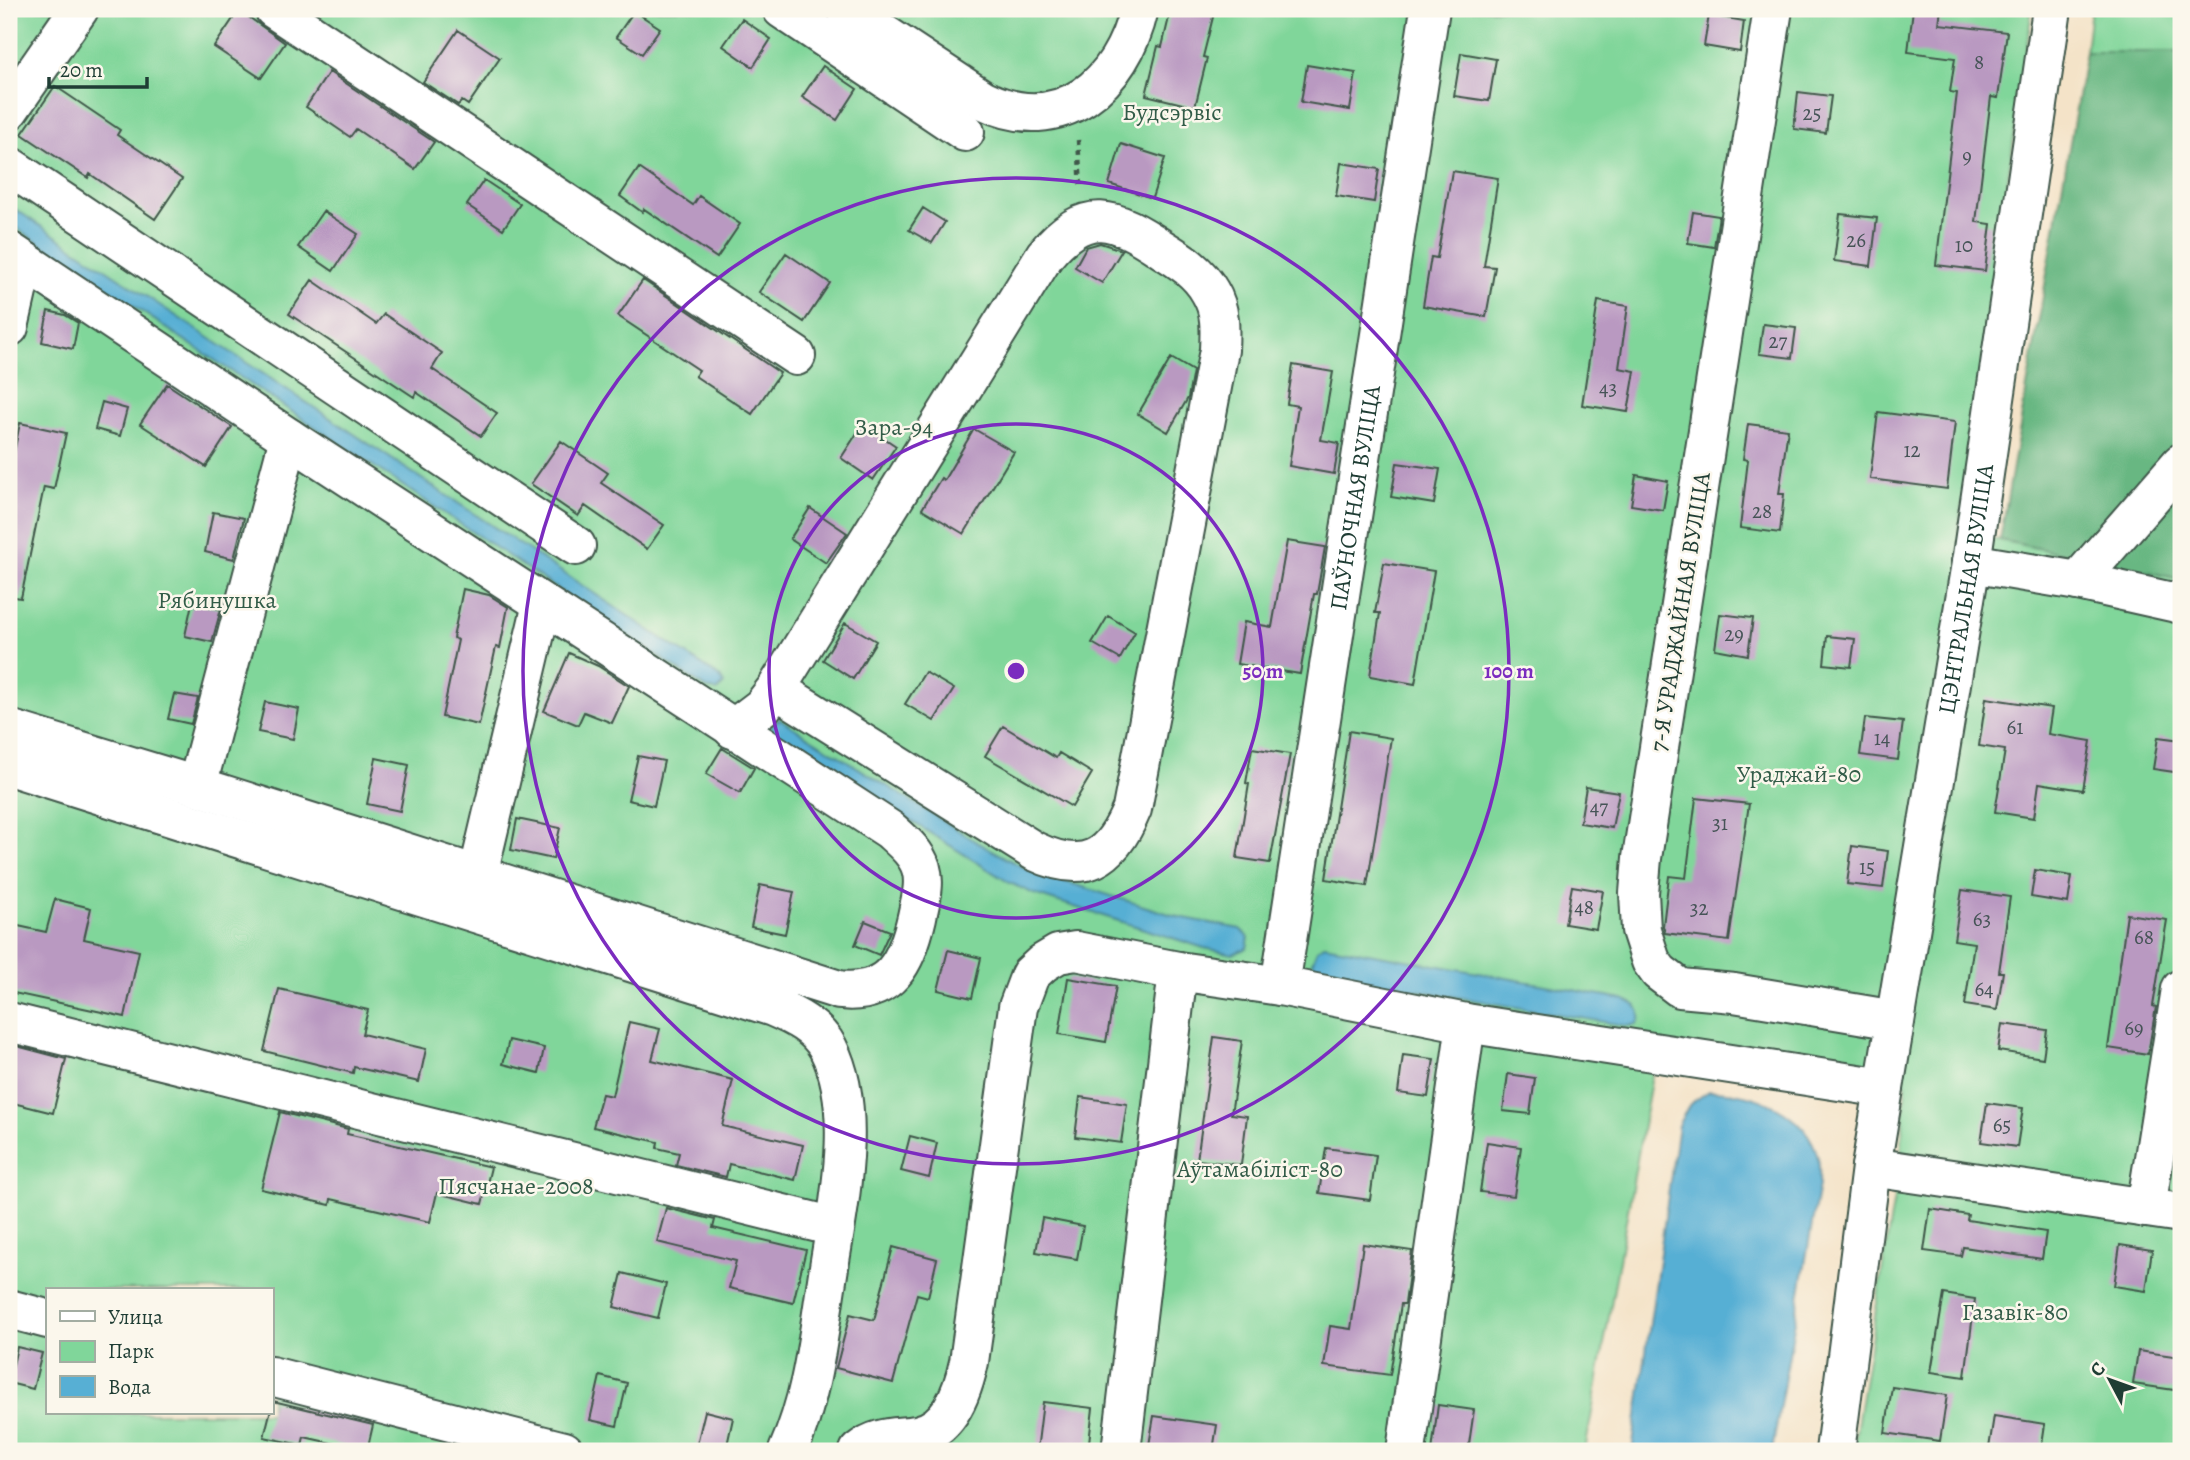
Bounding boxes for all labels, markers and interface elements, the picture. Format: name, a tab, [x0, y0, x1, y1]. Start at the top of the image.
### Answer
scale bar	[49, 46, 147, 90]
house number: 8	[1974, 48, 1984, 76]
text: 20 m	[60, 56, 103, 84]
park label: Будсэрвіс	[1122, 96, 1222, 128]
house number: 25	[1802, 99, 1822, 127]
house number: 9	[1962, 142, 1972, 170]
house number: 26	[1846, 226, 1866, 254]
house number: 10	[1955, 231, 1973, 259]
house number: 27	[1769, 327, 1788, 355]
house number: 43	[1599, 374, 1617, 402]
street label: ПАЎНОЧНАЯ ВУЛІЦА	[1322, 382, 1388, 612]
park label: Зара-94	[855, 411, 933, 443]
house number: 12	[1903, 436, 1921, 464]
street label: ЦЭНТРАЛЬНАЯ ВУЛІЦА	[1930, 461, 2001, 716]
street label: 7-Я УРАДЖАЙНАЯ ВУЛІЦА	[1642, 469, 1718, 754]
house number: 28	[1752, 497, 1772, 525]
park label: Рябинушка	[158, 584, 277, 616]
house number: 29	[1724, 620, 1744, 648]
text: 50 m	[1243, 657, 1284, 685]
text: 100 m	[1484, 657, 1534, 685]
centre of rings	[1004, 659, 1028, 683]
house number: 61	[2007, 713, 2023, 741]
house number: 14	[1874, 724, 1890, 752]
park label: Ураджай-80	[1737, 758, 1861, 790]
house number: 47	[1590, 793, 1608, 821]
house number: 31	[1712, 809, 1728, 837]
house number: 15	[1859, 853, 1875, 881]
house number: 48	[1574, 893, 1594, 921]
house number: 32	[1690, 894, 1708, 922]
house number: 63	[1973, 905, 1991, 933]
house number: 68	[2134, 923, 2154, 951]
house number: 64	[1974, 975, 1994, 1003]
house number: 69	[2124, 1014, 2144, 1042]
house number: 65	[1993, 1111, 2011, 1139]
park label: Аўтамабіліст-80	[1176, 1153, 1343, 1185]
park label: Пясчанае-2008	[438, 1170, 594, 1202]
legend	[46, 1288, 273, 1414]
park label: Газавік-80	[1962, 1296, 2068, 1328]
text: Улица	[108, 1303, 163, 1331]
text: Парк	[108, 1337, 154, 1365]
north arrow	[2074, 1344, 2144, 1414]
text: С	[2084, 1357, 2112, 1382]
text: Вода	[108, 1373, 151, 1401]

